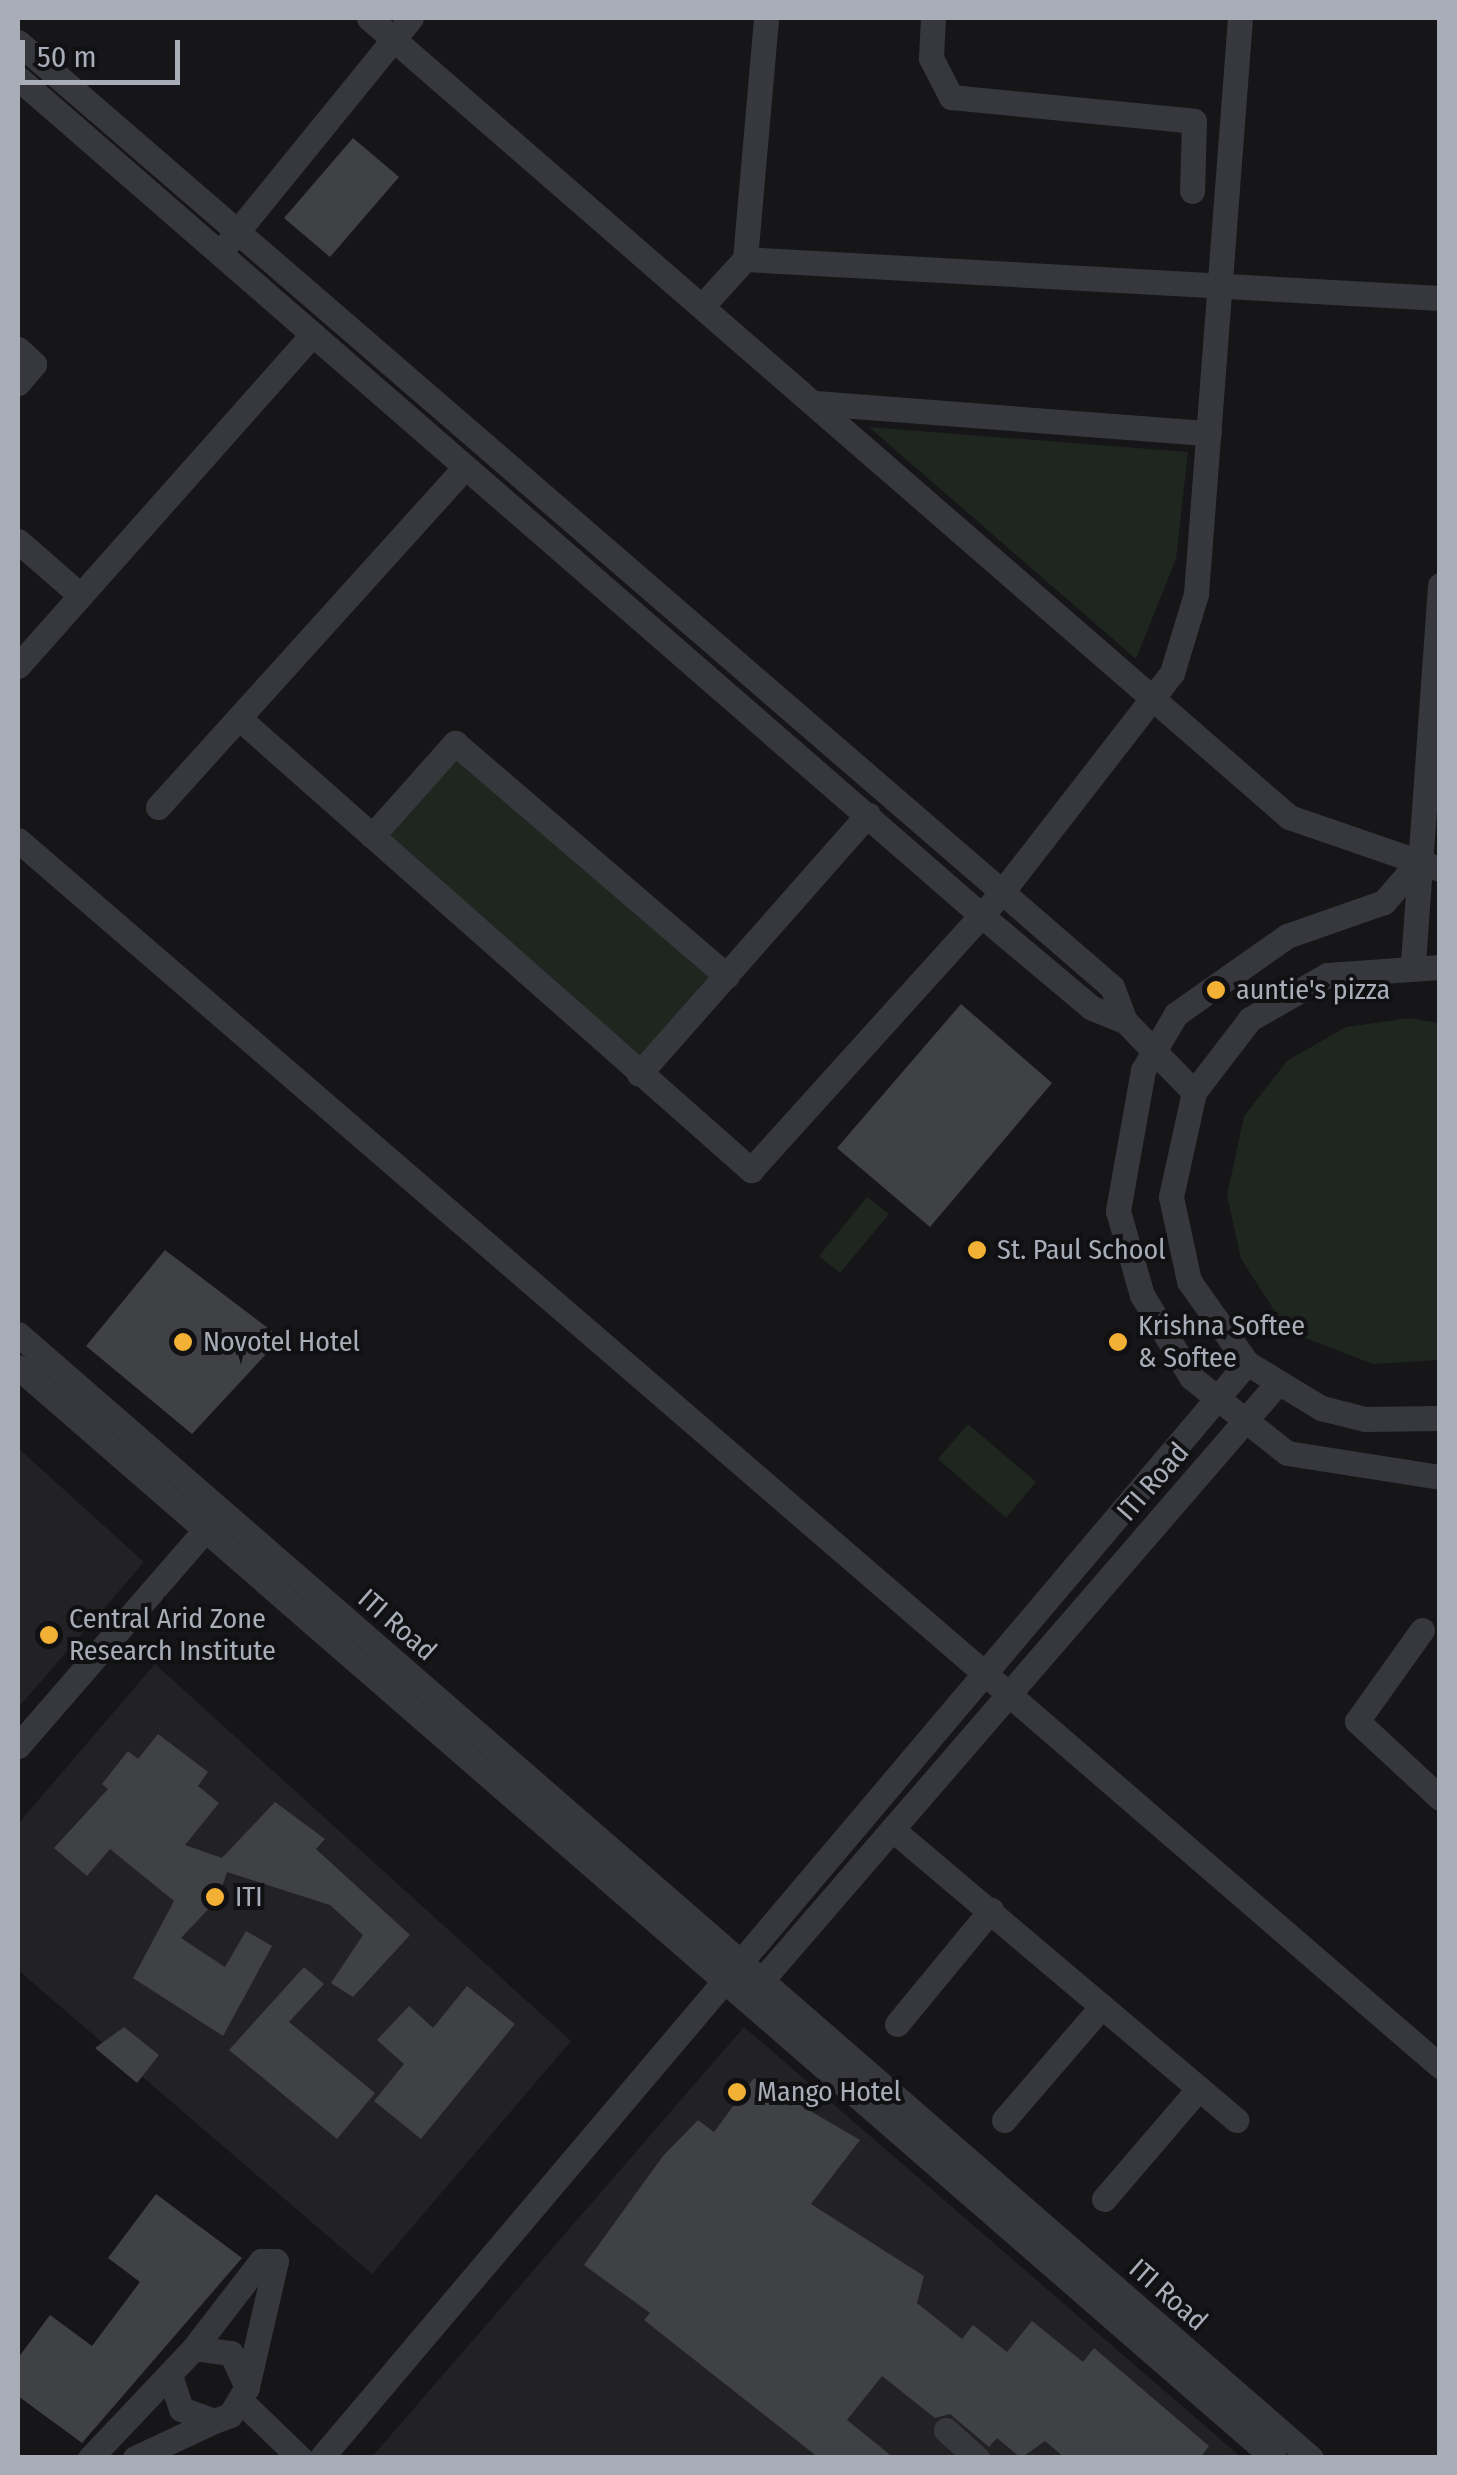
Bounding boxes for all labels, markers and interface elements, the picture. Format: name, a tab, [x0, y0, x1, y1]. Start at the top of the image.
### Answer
scale bar	[25, 20, 185, 82]
text: 50 m	[37, 39, 97, 75]
place label: auntie's pizza	[1236, 973, 1390, 1007]
marker: auntie's pizza	[1205, 979, 1227, 1001]
place label: St. Paul School	[997, 1233, 1166, 1267]
marker: St. Paul School	[966, 1239, 988, 1261]
place label: Krishna Softee & Softee	[1138, 1309, 1305, 1375]
place label: Novotel Hotel	[203, 1325, 360, 1359]
marker: Novotel Hotel	[172, 1331, 194, 1353]
marker: Krishna Softee & Softee	[1107, 1331, 1129, 1353]
street label: ITI Road	[1110, 1436, 1196, 1528]
street label: ITI Road	[351, 1582, 443, 1668]
place label: Central Arid Zone Research Institute	[69, 1602, 276, 1668]
marker: Central Arid Zone Research Institute	[38, 1624, 60, 1646]
place label: ITI	[235, 1880, 263, 1914]
marker: ITI	[204, 1886, 226, 1908]
place label: Mango Hotel	[757, 2075, 901, 2109]
marker: Mango Hotel	[726, 2081, 748, 2103]
street label: ITI Road	[1122, 2252, 1214, 2338]

